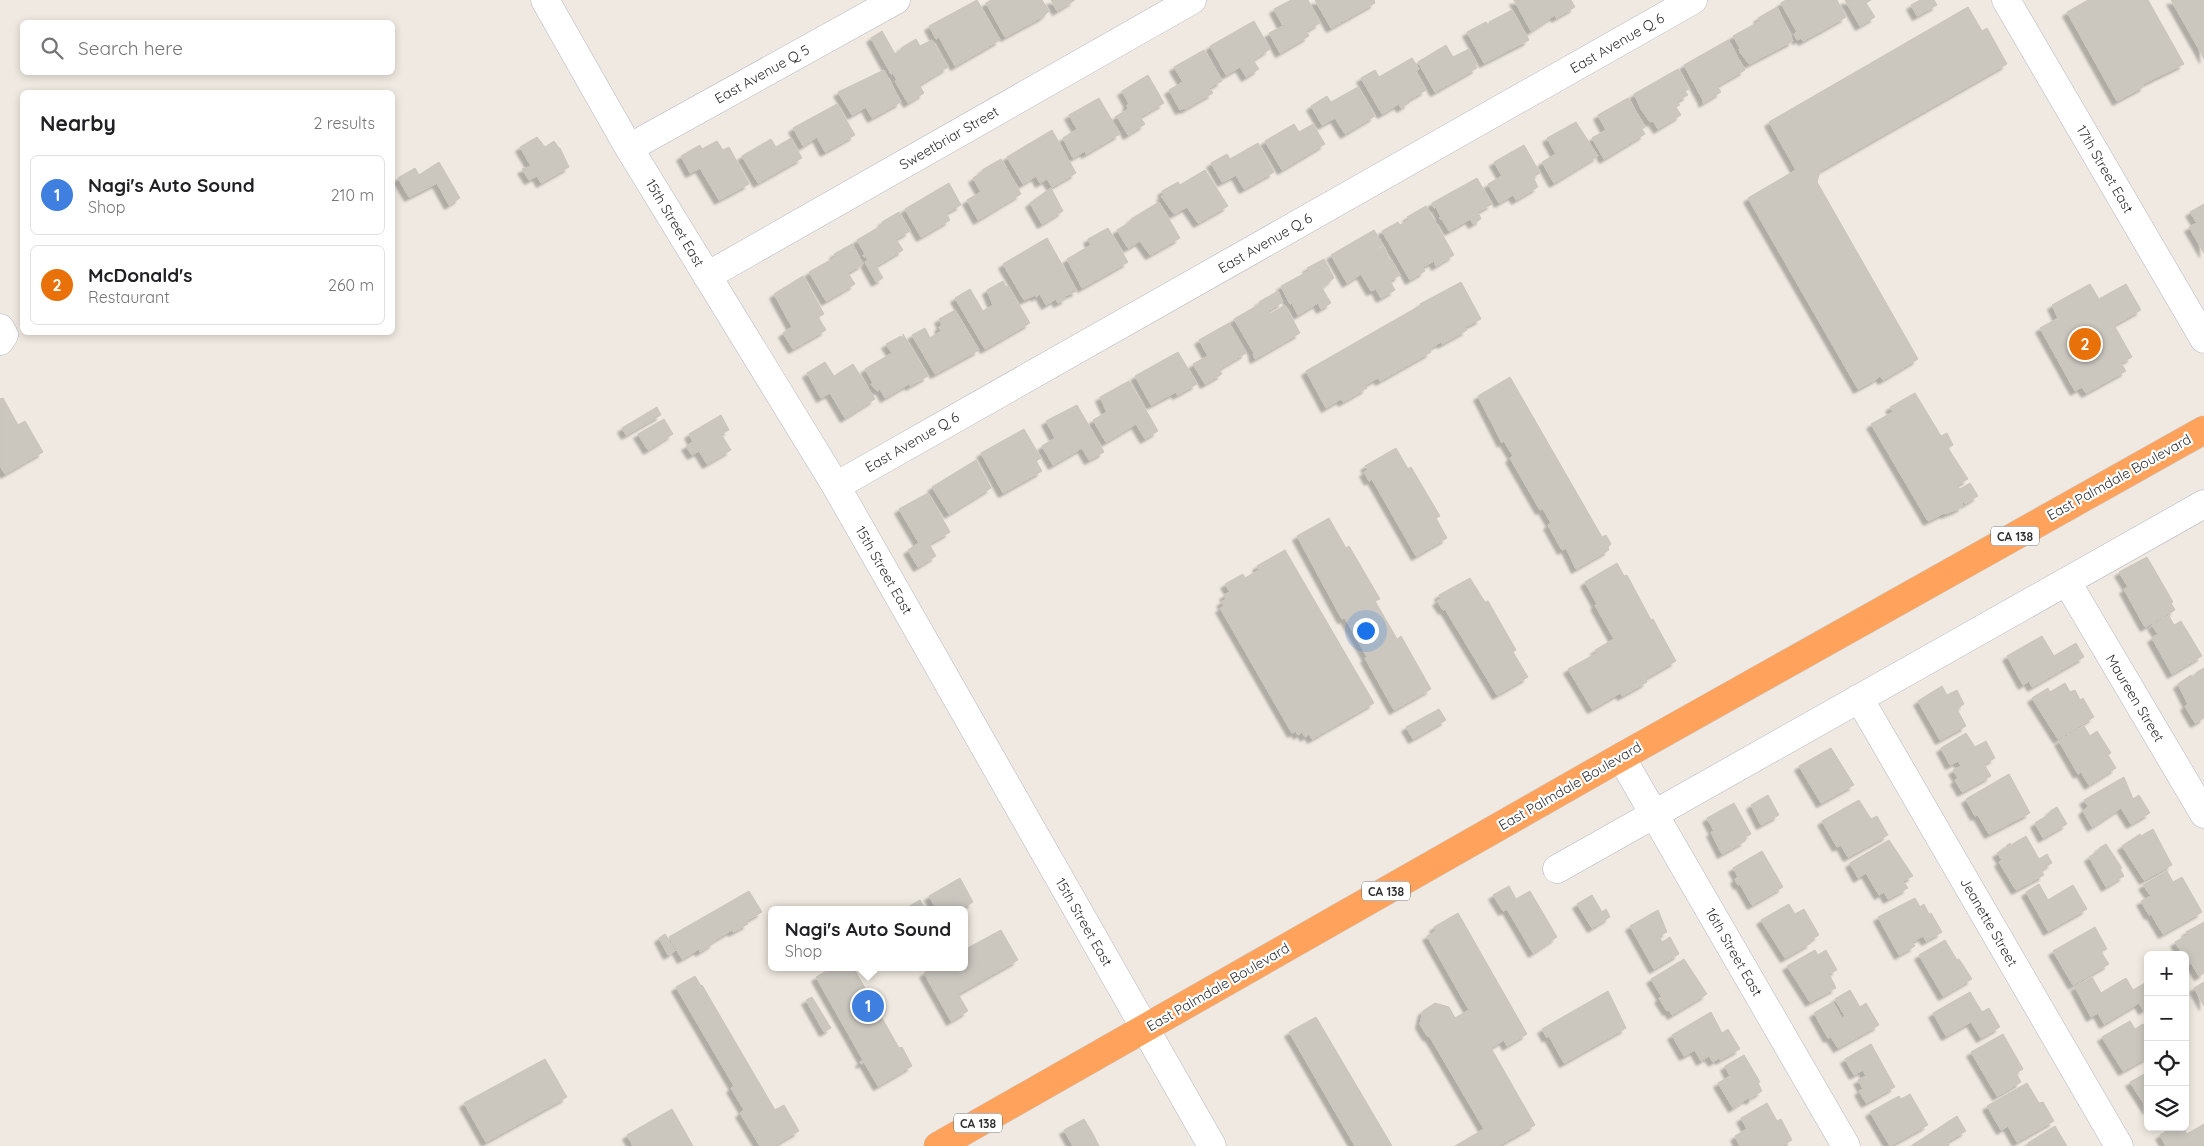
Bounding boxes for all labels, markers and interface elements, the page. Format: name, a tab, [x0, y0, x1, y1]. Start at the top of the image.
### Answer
street label: East Avenue Q 6	[1567, 9, 1668, 77]
search box	[20, 20, 395, 75]
icon: search	[38, 34, 66, 62]
text: Search here	[78, 36, 183, 60]
street label: East Avenue Q 5	[711, 41, 813, 107]
street label: Sweetbriar Street	[896, 102, 1002, 174]
text: Nearby	[40, 110, 116, 136]
text: 2 results	[313, 113, 375, 133]
street label: 17th Street East	[2073, 122, 2138, 216]
text: Nagi's Auto Sound	[88, 173, 255, 197]
street label: 15th Street East	[642, 176, 708, 270]
text: 1	[54, 185, 60, 205]
text: 210 m	[331, 185, 374, 205]
text: Shop	[88, 197, 125, 217]
street label: East Avenue Q 6	[1215, 209, 1316, 277]
text: McDonald's	[88, 263, 192, 287]
text: 2	[52, 275, 62, 295]
text: 260 m	[328, 275, 374, 295]
text: Restaurant	[88, 287, 170, 307]
pin: 2	[2069, 325, 2101, 363]
street label: East Avenue Q 6	[862, 408, 963, 476]
street label: East Palmdale Boulevard	[2044, 430, 2194, 524]
street label: 15th Street East	[851, 523, 917, 618]
road number: CA 138	[1991, 526, 2039, 546]
your location	[1353, 618, 1379, 644]
street label: Maureen Street	[2102, 651, 2168, 745]
street label: East Palmdale Boulevard	[1495, 738, 1645, 834]
street label: Jeanette Street	[1956, 874, 2022, 970]
street label: 15th Street East	[1051, 875, 1117, 970]
road number: CA 138	[1362, 881, 1410, 900]
street label: 16th Street East	[1701, 905, 1767, 1000]
popup	[768, 906, 968, 971]
text: Nagi's Auto Sound	[785, 917, 951, 941]
street label: East Palmdale Boulevard	[1143, 939, 1293, 1035]
text: Shop	[785, 941, 822, 961]
map controls	[2144, 951, 2189, 1131]
button: +	[2144, 951, 2189, 996]
pin: 1	[852, 987, 884, 1025]
button: −	[2144, 996, 2189, 1041]
button: locate	[2144, 1041, 2189, 1086]
button: layers	[2144, 1086, 2189, 1131]
road number: CA 138	[954, 1114, 1002, 1132]

